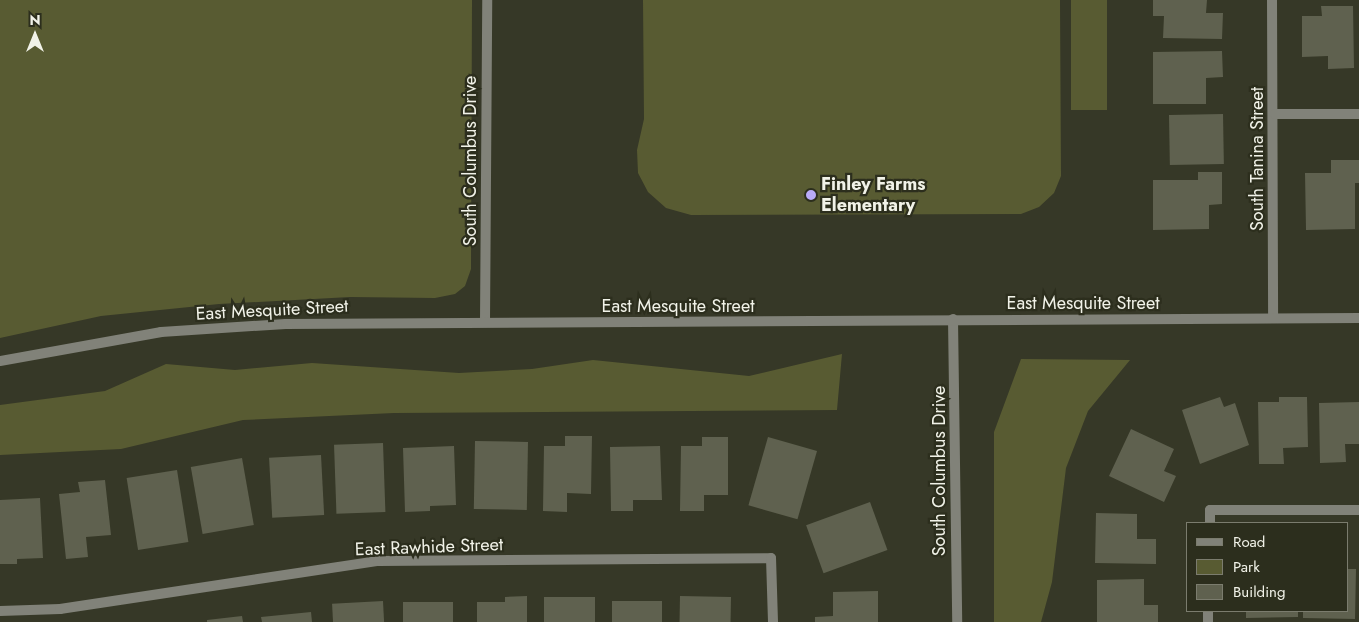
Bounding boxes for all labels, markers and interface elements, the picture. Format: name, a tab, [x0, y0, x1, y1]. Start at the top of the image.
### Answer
north arrow	[10, 10, 60, 60]
text: N	[29, 10, 41, 30]
street label: South Columbus Drive	[459, 76, 481, 246]
street label: South Tanina Street	[1246, 87, 1268, 231]
place label: Finley Farms Elementary	[821, 174, 925, 216]
marker: Finley Farms Elementary	[805, 189, 817, 201]
street label: East Mesquite Street	[1007, 292, 1159, 314]
street label: East Mesquite Street	[195, 295, 349, 325]
street label: East Mesquite Street	[602, 295, 754, 317]
street label: South Columbus Drive	[928, 386, 950, 556]
legend	[1186, 522, 1349, 612]
text: Road	[1233, 531, 1265, 553]
street label: East Rawhide Street	[354, 534, 504, 560]
text: Park	[1233, 556, 1260, 578]
text: Building	[1233, 581, 1285, 603]

